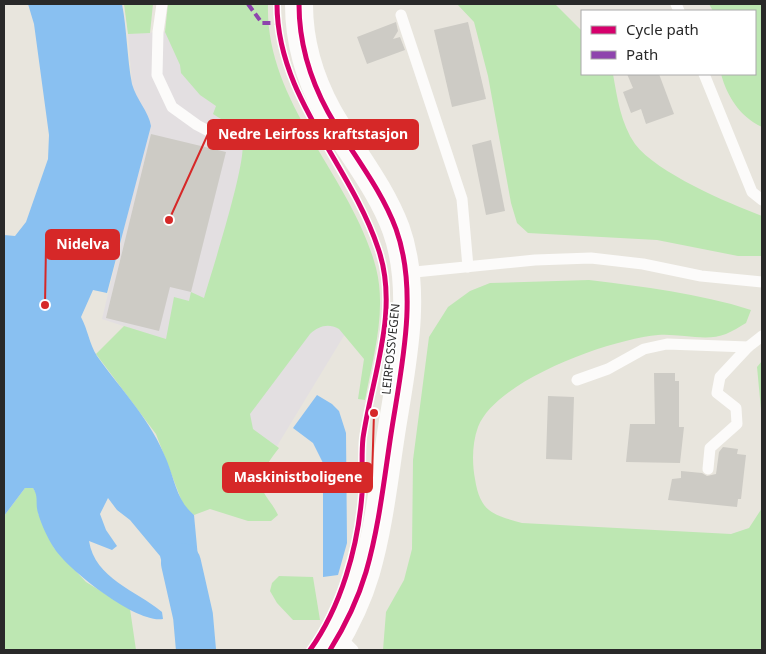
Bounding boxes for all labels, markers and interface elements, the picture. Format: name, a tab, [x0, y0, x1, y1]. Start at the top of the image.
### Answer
legend	[581, 10, 756, 75]
text: Cycle path	[626, 19, 699, 39]
text: Path	[626, 44, 658, 64]
callout: Nedre Leirfoss kraftstasjon	[208, 120, 418, 149]
text: Nedre Leirfoss kraftstasjon	[218, 124, 408, 143]
callout: Nidelva	[46, 230, 119, 259]
text: Nidelva	[56, 234, 110, 253]
street label: LEIRFOSSVEGEN	[377, 302, 404, 395]
callout: Maskinistboligene	[223, 463, 372, 492]
text: Maskinistboligene	[234, 467, 362, 486]

